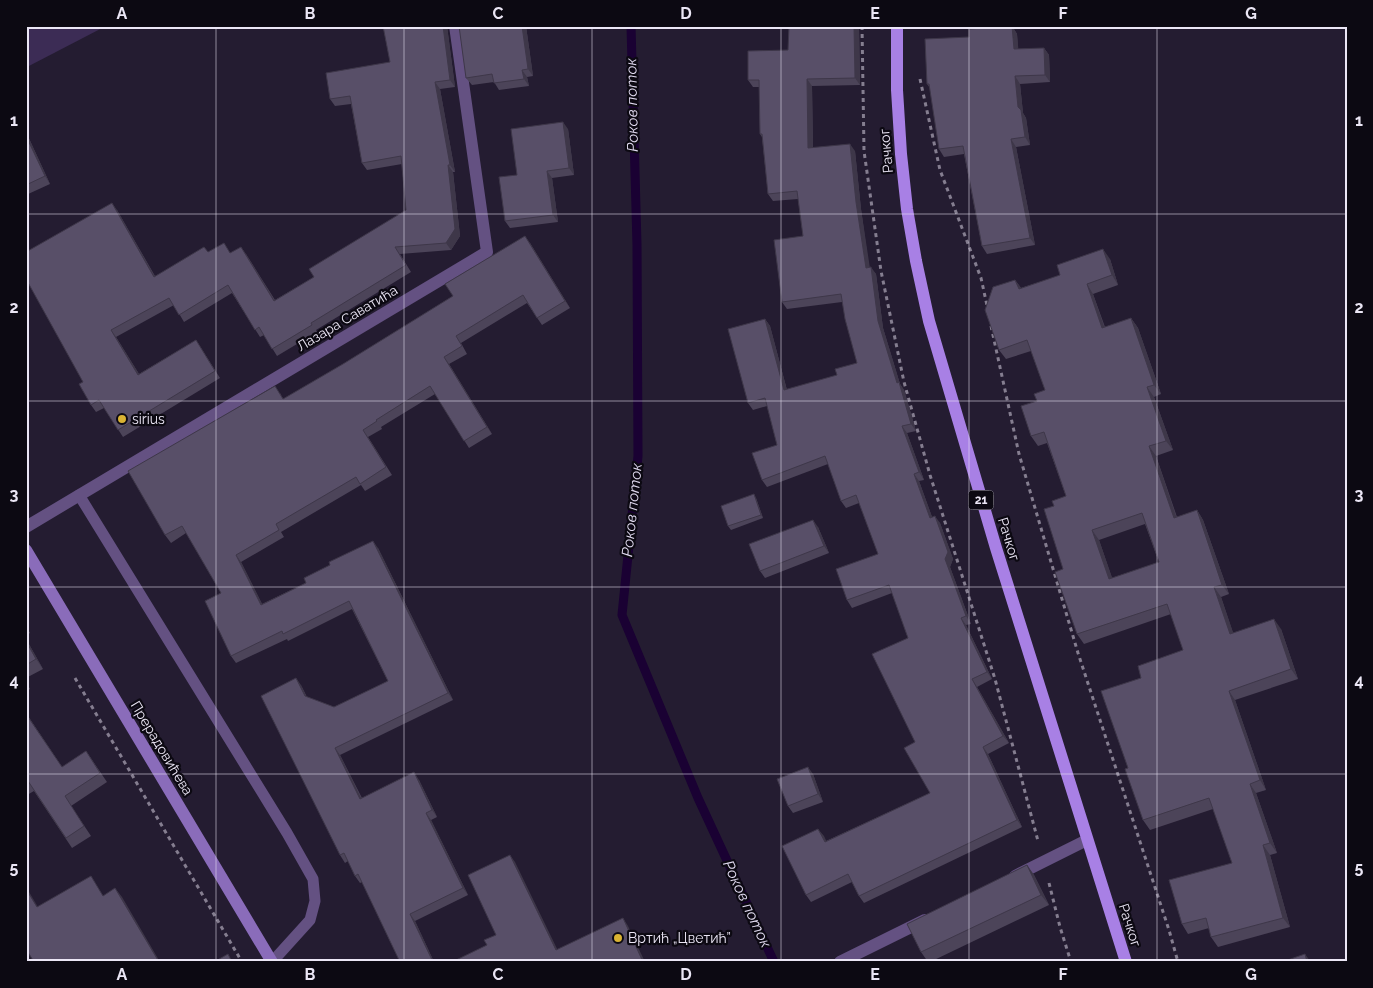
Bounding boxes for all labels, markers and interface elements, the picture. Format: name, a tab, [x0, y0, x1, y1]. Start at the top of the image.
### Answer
text: A	[117, 4, 128, 23]
text: B	[305, 4, 316, 23]
text: C	[493, 4, 504, 23]
text: D	[680, 4, 692, 23]
text: E	[870, 4, 880, 23]
text: F	[1058, 4, 1068, 23]
text: G	[1245, 4, 1257, 23]
water label: Роков поток	[622, 57, 642, 152]
text: 1	[10, 111, 18, 130]
text: 1	[1355, 111, 1363, 130]
street label: Рачког	[876, 128, 896, 174]
street label: Лазара Саватића	[294, 282, 400, 354]
text: 2	[9, 298, 19, 317]
text: 2	[1354, 298, 1364, 317]
place label: sirius	[132, 411, 165, 427]
marker: sirius	[116, 413, 128, 425]
water label: Роков поток	[618, 462, 646, 558]
text: 3	[10, 485, 19, 504]
text: 3	[1355, 485, 1364, 504]
road number: 21	[968, 490, 994, 510]
street label: Рачког	[995, 515, 1023, 563]
text: 4	[9, 671, 19, 690]
text: 4	[1354, 671, 1364, 690]
street label: Прерадовићева	[128, 698, 196, 798]
text: 5	[10, 858, 19, 877]
water label: Роков поток	[719, 858, 775, 951]
text: 5	[1355, 858, 1364, 877]
street label: Рачког	[1116, 901, 1145, 949]
place label: Вртић „Цветић”	[628, 930, 731, 946]
marker: Вртић „Цветић”	[612, 932, 624, 944]
text: A	[117, 965, 128, 984]
text: B	[305, 965, 316, 984]
text: C	[493, 965, 504, 984]
text: D	[680, 965, 692, 984]
text: E	[870, 965, 880, 984]
text: F	[1058, 965, 1068, 984]
text: G	[1245, 965, 1257, 984]

